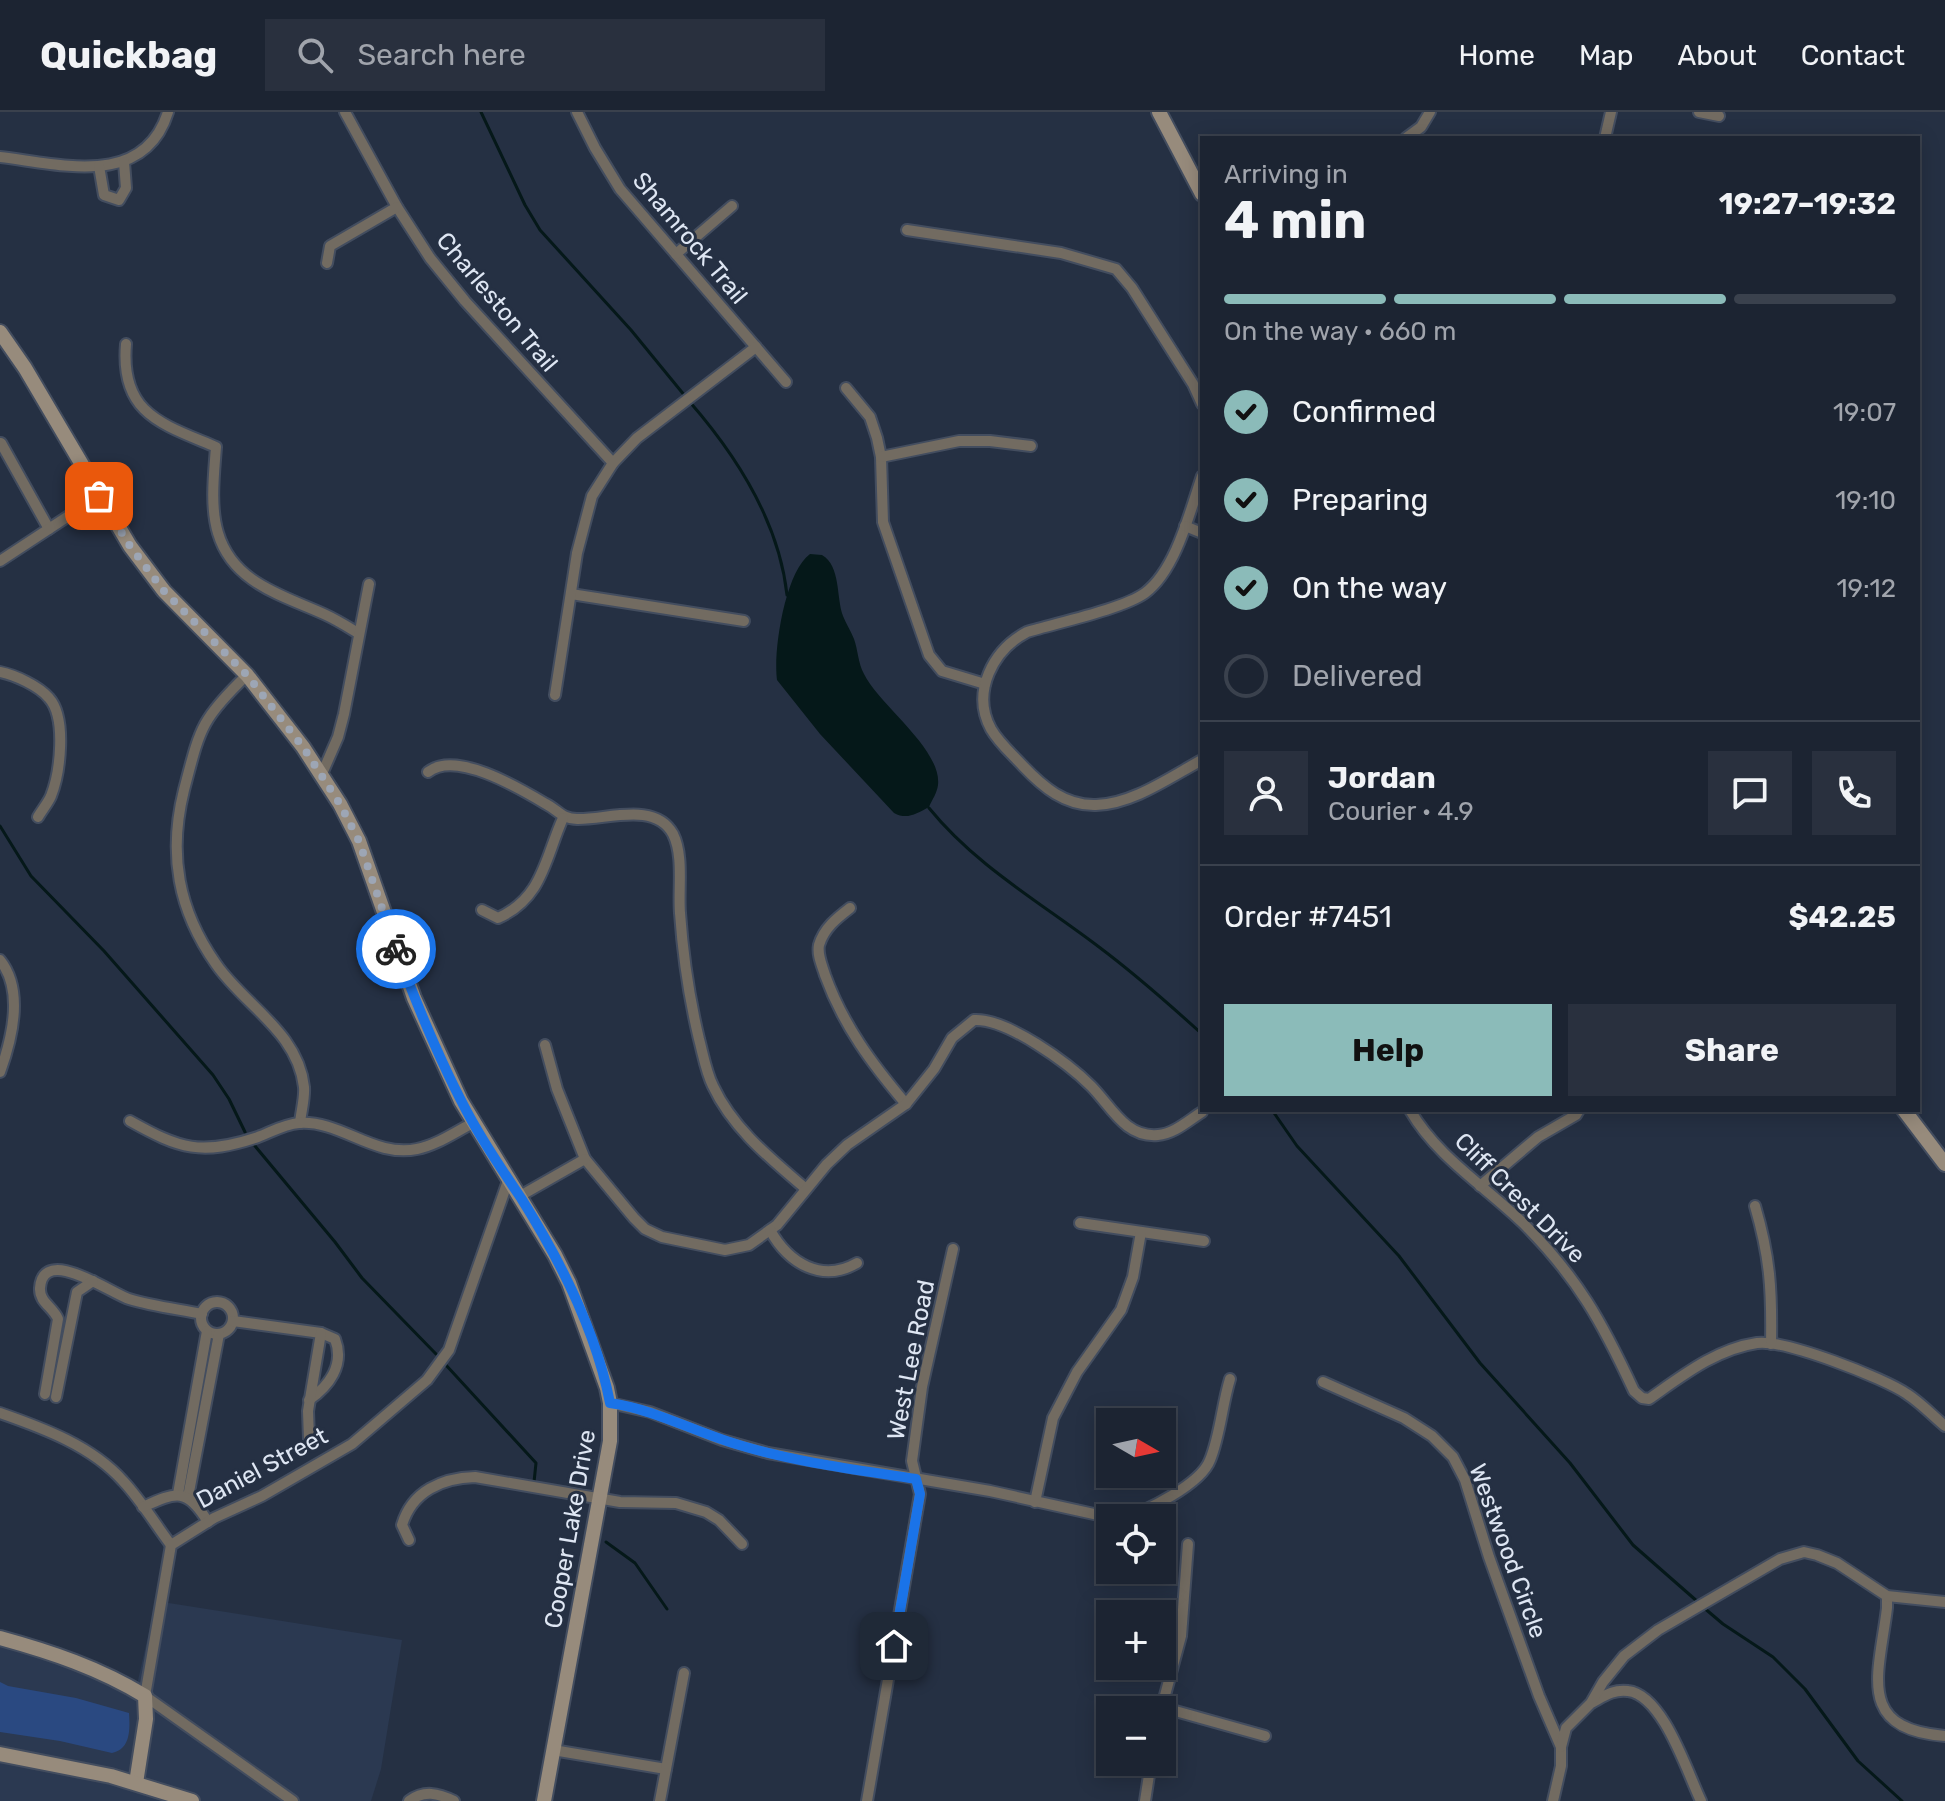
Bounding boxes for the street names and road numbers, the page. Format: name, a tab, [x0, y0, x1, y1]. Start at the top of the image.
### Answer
street label: Shamrock Trail	[627, 166, 753, 310]
street label: Charleston Trail	[431, 227, 563, 377]
street label: Cliff Crest Drive	[1449, 1127, 1591, 1269]
street label: West Lee Road	[882, 1278, 940, 1442]
street label: Daniel Street	[192, 1422, 332, 1514]
street label: Cooper Lake Drive	[539, 1427, 601, 1631]
street label: Westwood Circle	[1463, 1460, 1553, 1642]

